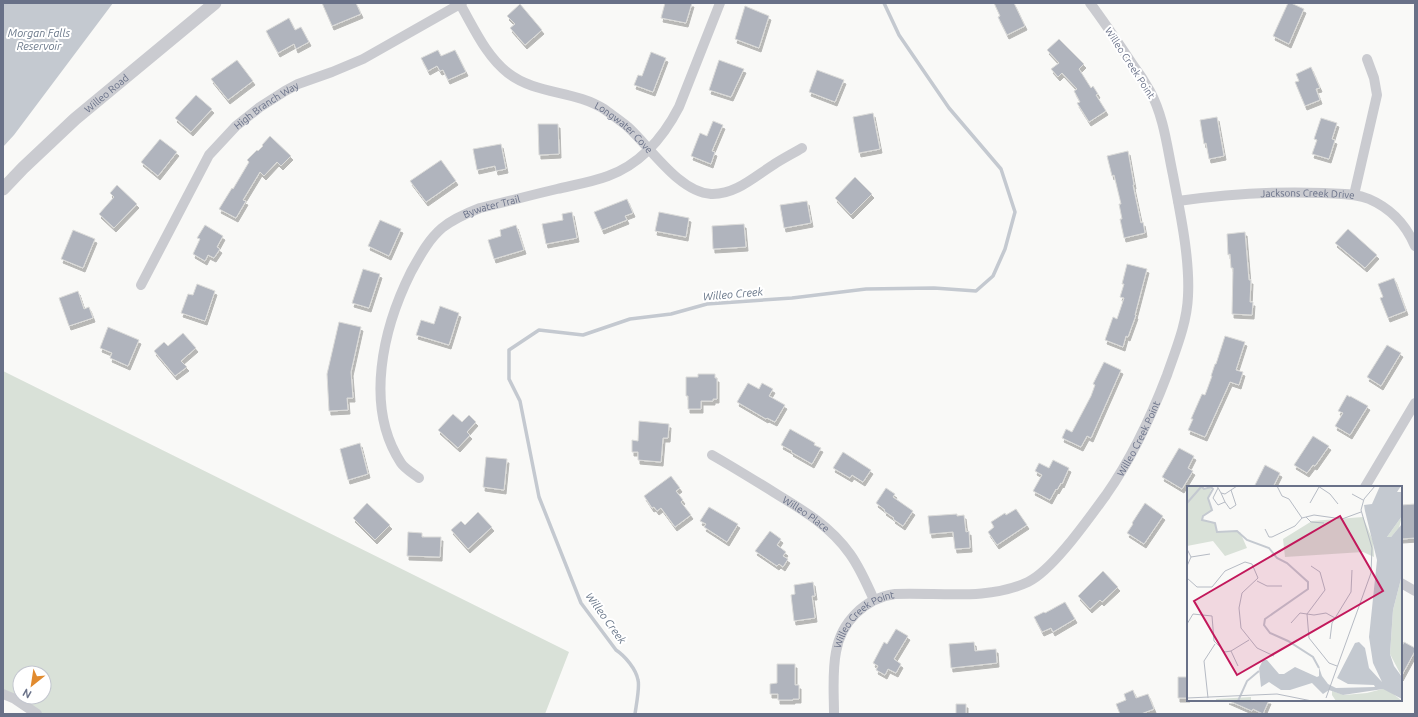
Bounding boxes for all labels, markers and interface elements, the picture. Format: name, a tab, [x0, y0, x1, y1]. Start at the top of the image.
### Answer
street label: Willeo Creek Point	[1103, 25, 1157, 101]
water label: Morgan Falls Reservoir	[8, 27, 71, 52]
street label: Willeo Road	[82, 72, 131, 115]
street label: High Branch Way	[232, 79, 300, 131]
street label: Longwater Cove	[593, 99, 655, 155]
street label: Jacksons Creek Drive	[1260, 187, 1355, 200]
street label: Bywater Trail	[461, 193, 521, 220]
water label: Willeo Creek	[702, 285, 764, 303]
street label: Willeo Creek Point	[1114, 399, 1162, 478]
inset map	[1187, 486, 1402, 701]
street label: Willeo Place	[781, 494, 832, 534]
street label: Willeo Creek Point	[831, 589, 895, 649]
water label: Willeo Creek	[583, 590, 629, 646]
north arrow	[12, 665, 52, 705]
text: N	[20, 686, 34, 701]

